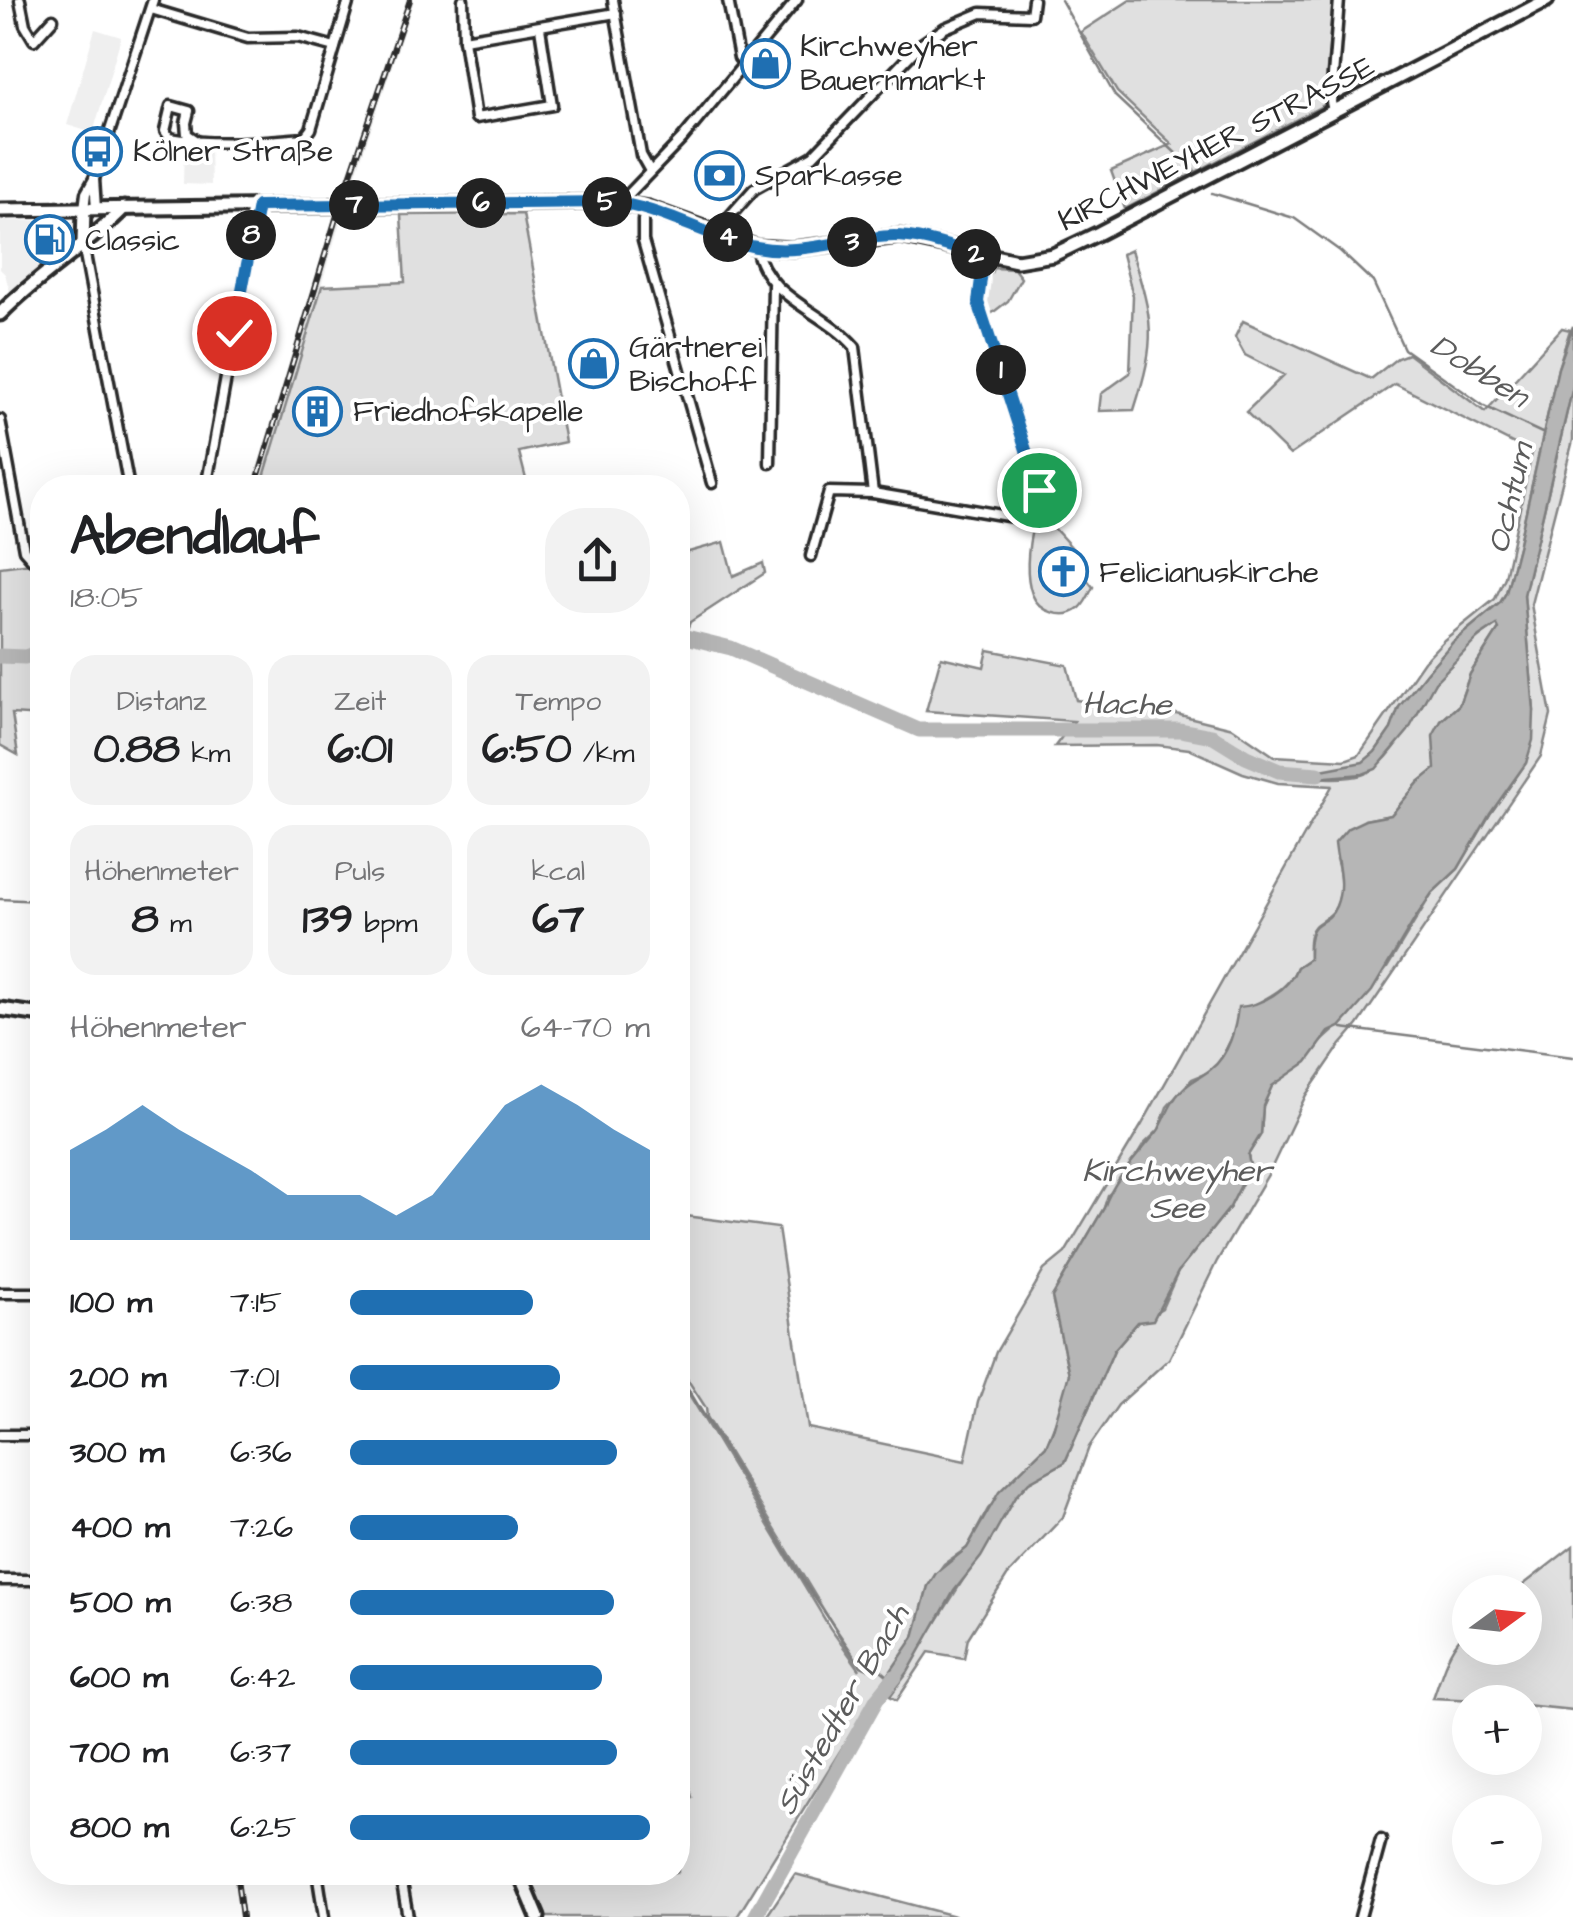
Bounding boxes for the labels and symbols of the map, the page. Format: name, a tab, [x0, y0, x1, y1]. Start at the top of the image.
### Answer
place label: Kirchweyher Bauernmarkt	[800, 26, 985, 102]
shop icon: Kirchweyher Bauernmarkt	[739, 37, 791, 89]
street label: KIRCHWEYHER STRASSE	[1051, 46, 1382, 242]
bus stop icon: Kölner Straße	[72, 125, 124, 177]
place label: Kölner Straße	[133, 131, 333, 173]
bank icon: Sparkasse	[694, 149, 746, 201]
place label: Sparkasse	[755, 155, 903, 197]
pin: 5	[582, 177, 632, 227]
pin: 6	[456, 178, 506, 228]
pin: 7	[329, 180, 379, 230]
pin: 8	[226, 210, 276, 260]
pin: 4	[703, 212, 753, 262]
fuel station icon: Classic	[24, 214, 76, 266]
pin: 3	[827, 217, 877, 267]
place label: Classic	[85, 220, 180, 262]
pin: 2	[951, 229, 1001, 279]
pin	[192, 291, 277, 376]
water label: Dobben	[1421, 324, 1539, 421]
place label: Gärtnerei Bischoff	[629, 327, 763, 403]
shop icon: Gärtnerei Bischoff	[568, 338, 620, 390]
pin: 1	[976, 345, 1026, 395]
building icon: Friedhofskapelle	[292, 385, 344, 437]
place label: Friedhofskapelle	[353, 391, 583, 433]
water label: Ochtum	[1476, 436, 1546, 558]
pin	[997, 448, 1082, 533]
church icon: Felicianuskirche	[1038, 546, 1090, 598]
place label: Felicianuskirche	[1099, 552, 1319, 594]
water label: Hache	[1082, 681, 1174, 728]
water label: Kirchweyher See	[1082, 1149, 1275, 1231]
north arrow	[1452, 1575, 1542, 1665]
water label: Süstedter Bach	[764, 1596, 921, 1823]

